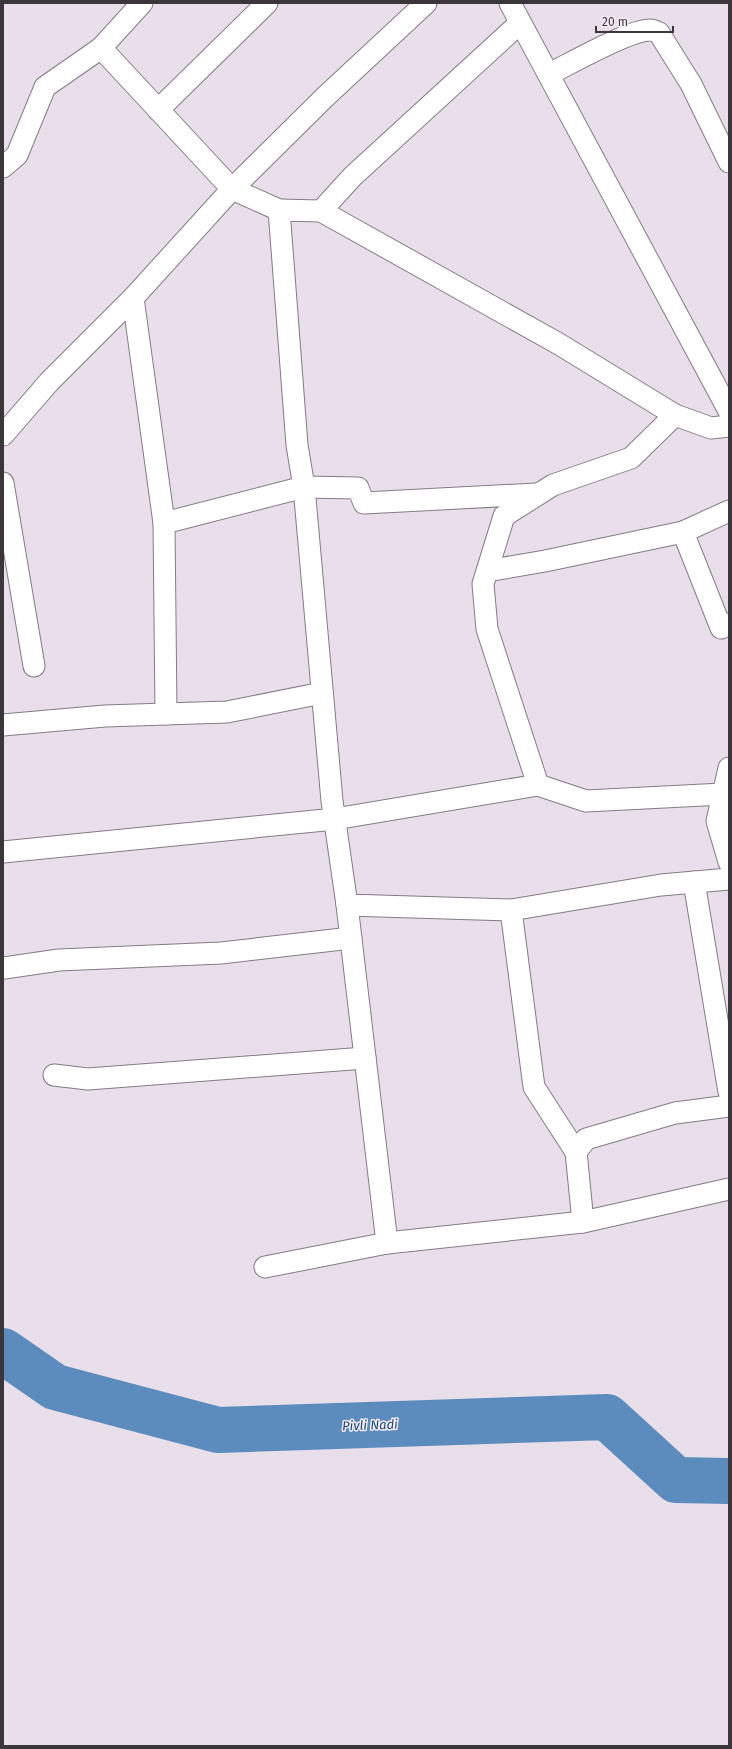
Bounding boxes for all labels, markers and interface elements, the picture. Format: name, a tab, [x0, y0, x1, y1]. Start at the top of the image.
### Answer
scale bar	[596, 8, 673, 34]
text: 20 m	[602, 15, 628, 29]
water label: Pivli Nadi	[342, 1417, 398, 1433]

